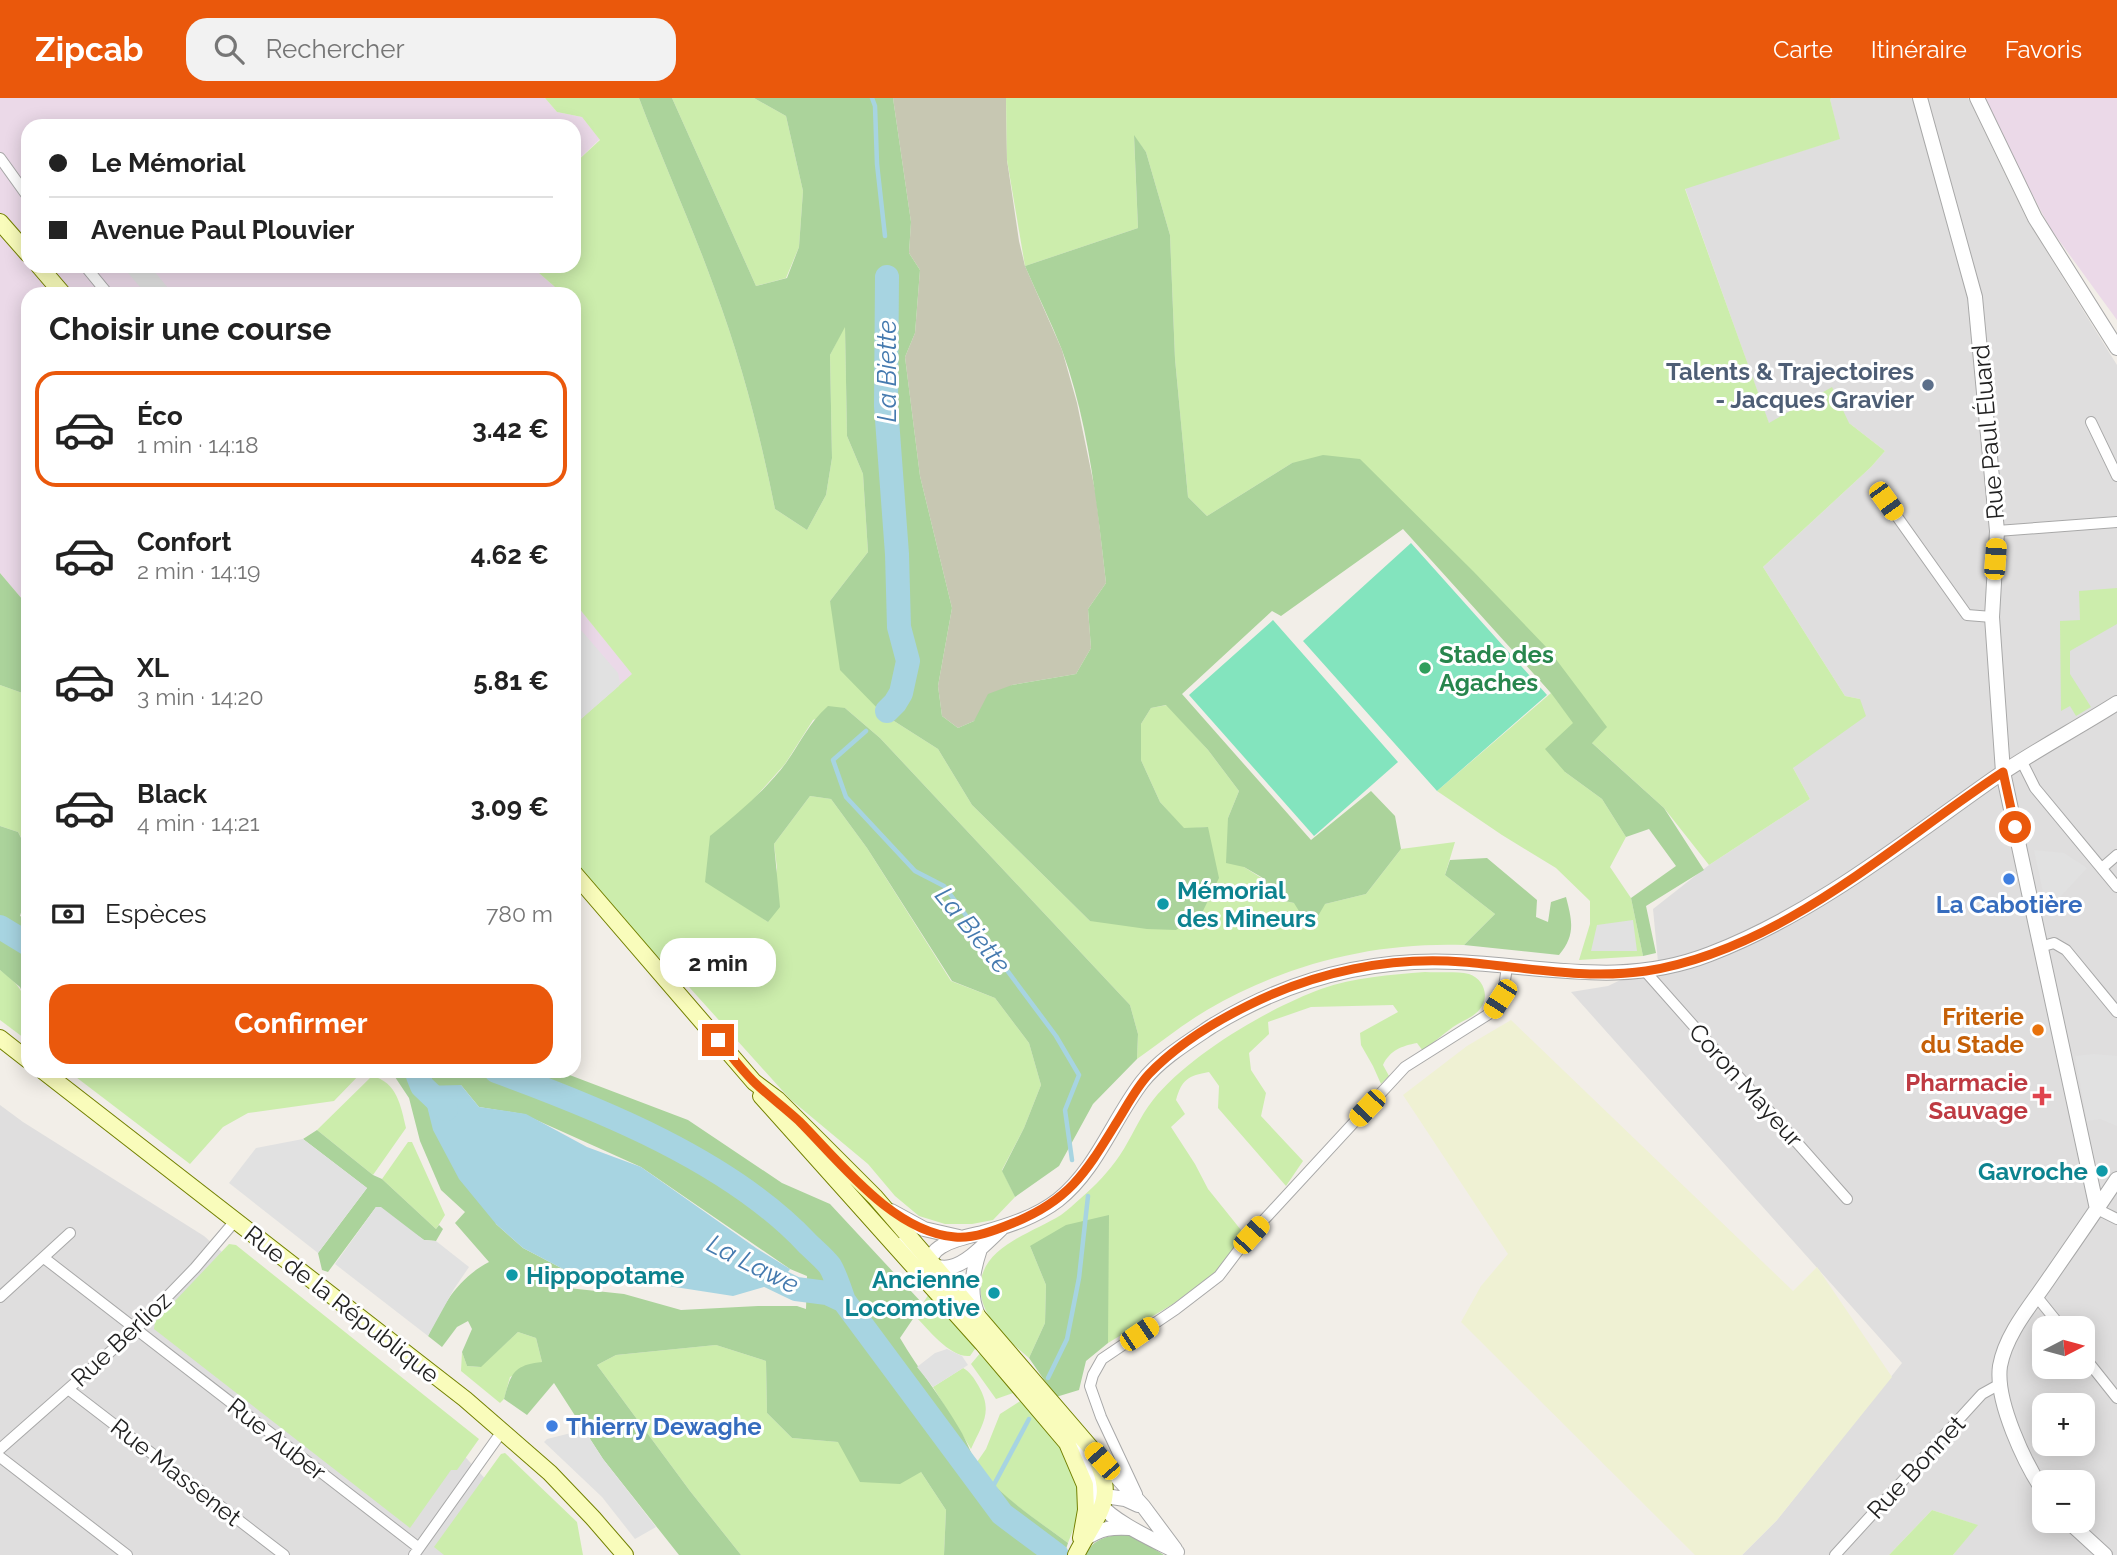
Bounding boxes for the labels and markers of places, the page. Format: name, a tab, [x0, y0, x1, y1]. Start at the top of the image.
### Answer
place label: Talents & Trajectoires - Jacques Gravier	[1666, 357, 1914, 414]
marker: Talents & Trajectoires - Jacques Gravier	[1920, 377, 1936, 393]
place label: Stade des Agaches	[1439, 640, 1554, 697]
marker: Stade des Agaches	[1417, 660, 1433, 676]
marker: La Cabotière	[2001, 871, 2017, 887]
place label: Mémorial des Mineurs	[1177, 876, 1316, 933]
place label: La Cabotière	[1936, 890, 2082, 919]
marker: Mémorial des Mineurs	[1155, 896, 1171, 912]
place label: Friterie du Stade	[1921, 1002, 2024, 1059]
marker: Friterie du Stade	[2030, 1022, 2046, 1038]
place label: Pharmacie Sauvage	[1905, 1068, 2028, 1125]
marker: Pharmacie Sauvage	[2034, 1088, 2050, 1104]
place label: Gavroche	[1978, 1157, 2088, 1186]
marker: Gavroche	[2094, 1163, 2110, 1179]
place label: Hippopotame	[526, 1261, 684, 1290]
place label: Ancienne Locomotive	[844, 1265, 980, 1322]
marker: Hippopotame	[504, 1267, 520, 1283]
marker: Ancienne Locomotive	[986, 1285, 1002, 1301]
place label: Thierry Dewaghe	[566, 1412, 762, 1441]
marker: Thierry Dewaghe	[544, 1418, 560, 1434]

